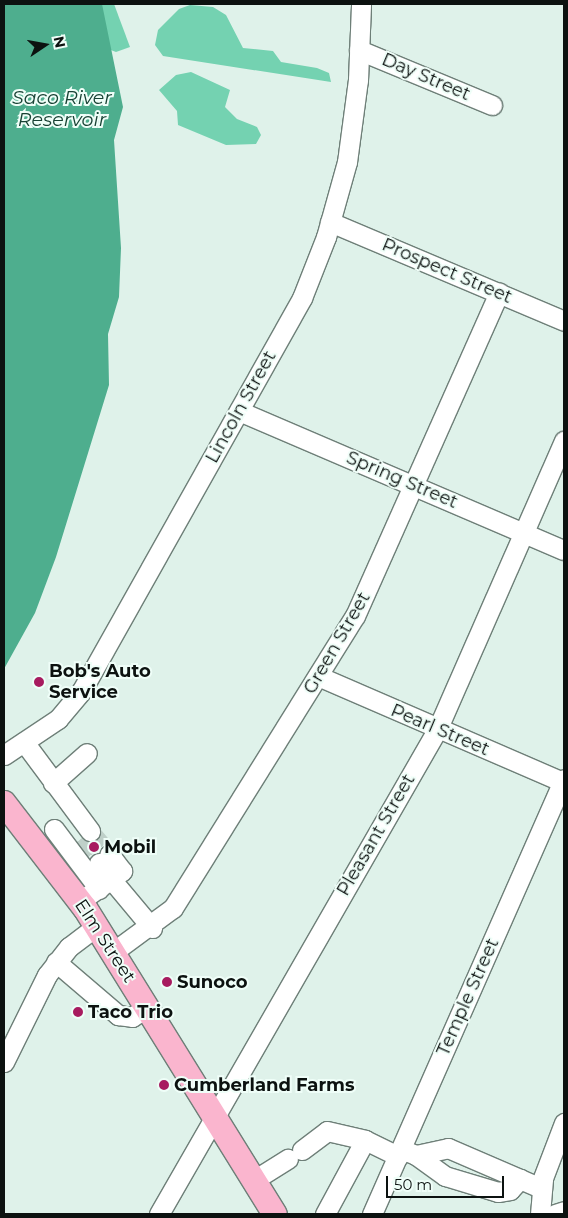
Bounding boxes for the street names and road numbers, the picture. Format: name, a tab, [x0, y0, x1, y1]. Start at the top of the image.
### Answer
street label: Day Street	[379, 49, 473, 105]
street label: Prospect Street	[379, 234, 515, 308]
street label: Lincoln Street	[201, 347, 281, 467]
street label: Spring Street	[343, 447, 461, 513]
street label: Green Street	[299, 588, 375, 698]
street label: Pearl Street	[387, 700, 493, 760]
street label: Pleasant Street	[332, 770, 420, 900]
street label: Elm Street	[70, 895, 140, 987]
street label: Temple Street	[432, 935, 504, 1059]

